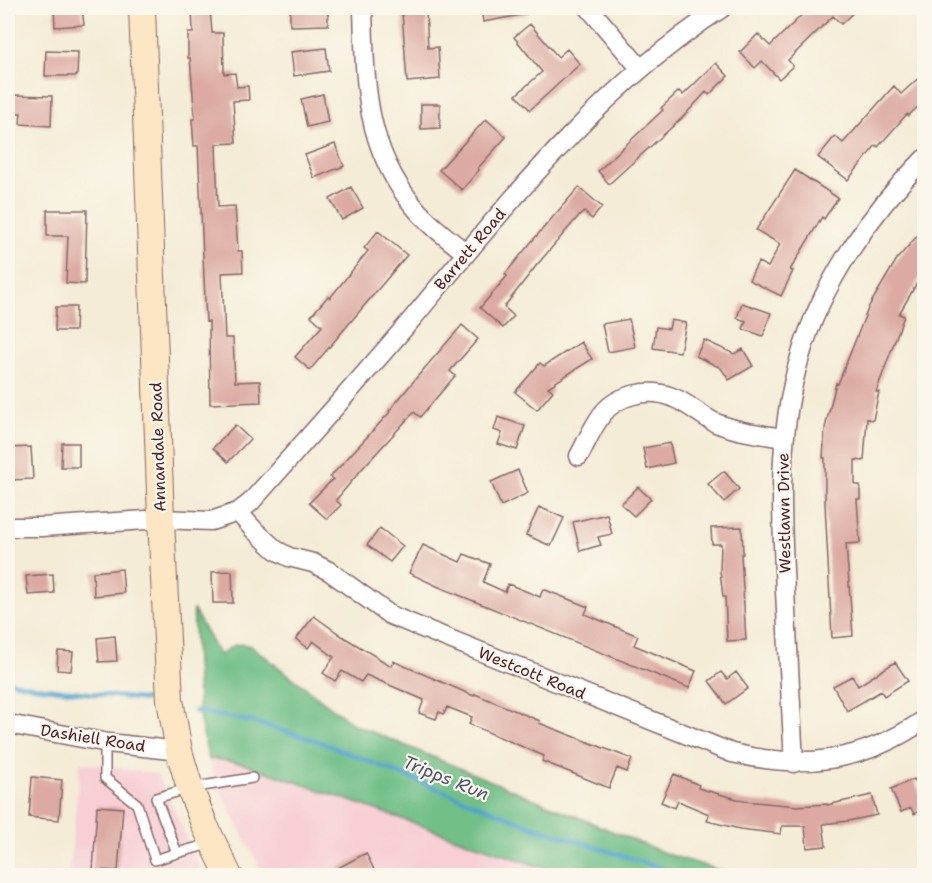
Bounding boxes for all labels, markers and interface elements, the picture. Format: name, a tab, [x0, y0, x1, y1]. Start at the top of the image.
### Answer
street label: Barrett Road	[430, 204, 510, 294]
street label: Annandale Road	[145, 382, 171, 512]
street label: Westlawn Drive	[772, 453, 796, 573]
street label: Westcott Road	[475, 642, 589, 704]
street label: Dashiell Road	[39, 719, 147, 757]
water label: Tripps Run	[399, 750, 493, 806]

